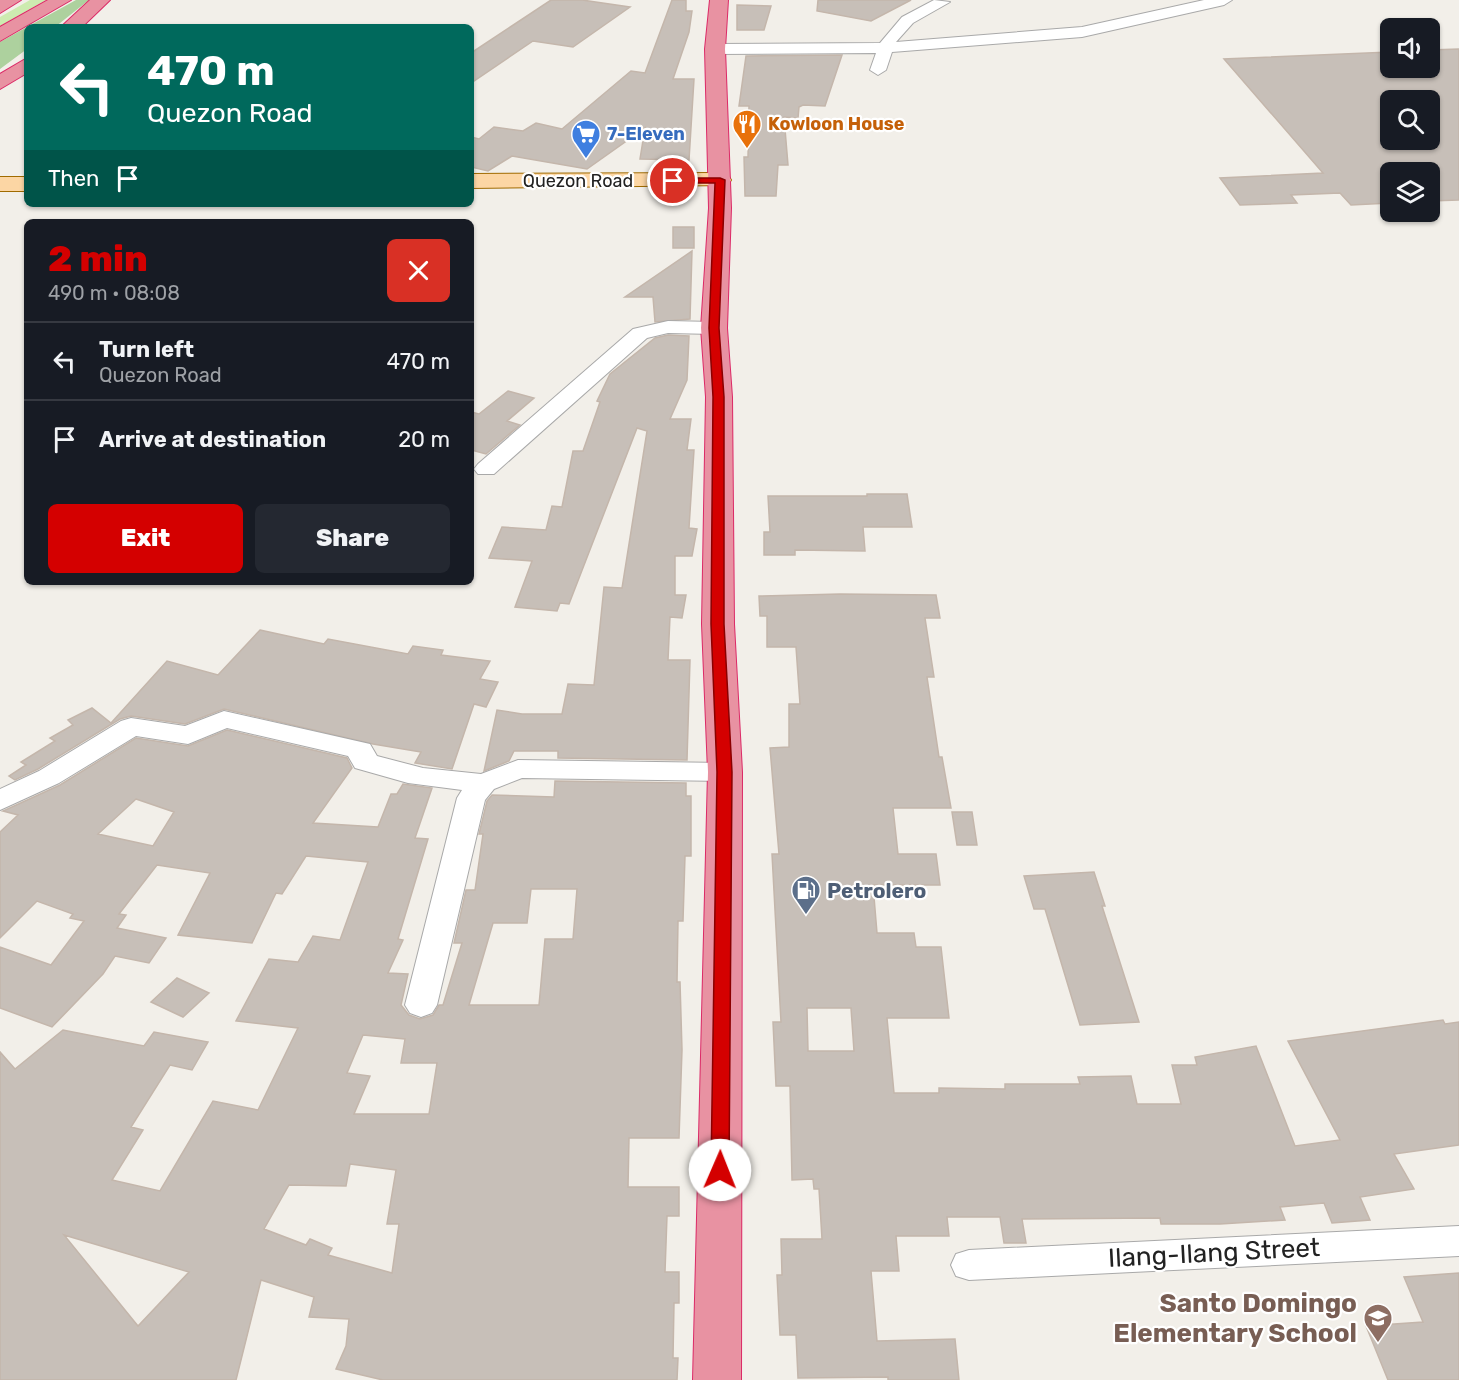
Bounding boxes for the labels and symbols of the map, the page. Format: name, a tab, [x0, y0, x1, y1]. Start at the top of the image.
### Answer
restaurant icon: Kowloon House	[731, 108, 763, 150]
place label: Kowloon House	[768, 113, 905, 135]
supermarket icon: 7-Eleven	[570, 118, 602, 160]
place label: 7-Eleven	[607, 123, 685, 145]
pin	[647, 155, 698, 206]
street label: Quezon Road	[523, 170, 633, 192]
fuel station icon: Petrolero	[790, 874, 822, 916]
place label: Petrolero	[827, 878, 926, 903]
position arrow	[688, 1138, 752, 1202]
street label: Ilang-Ilang Street	[1107, 1232, 1321, 1274]
place label: Santo Domingo Elementary School	[1113, 1288, 1357, 1349]
school or university icon: Santo Domingo Elementary School	[1362, 1302, 1394, 1344]

